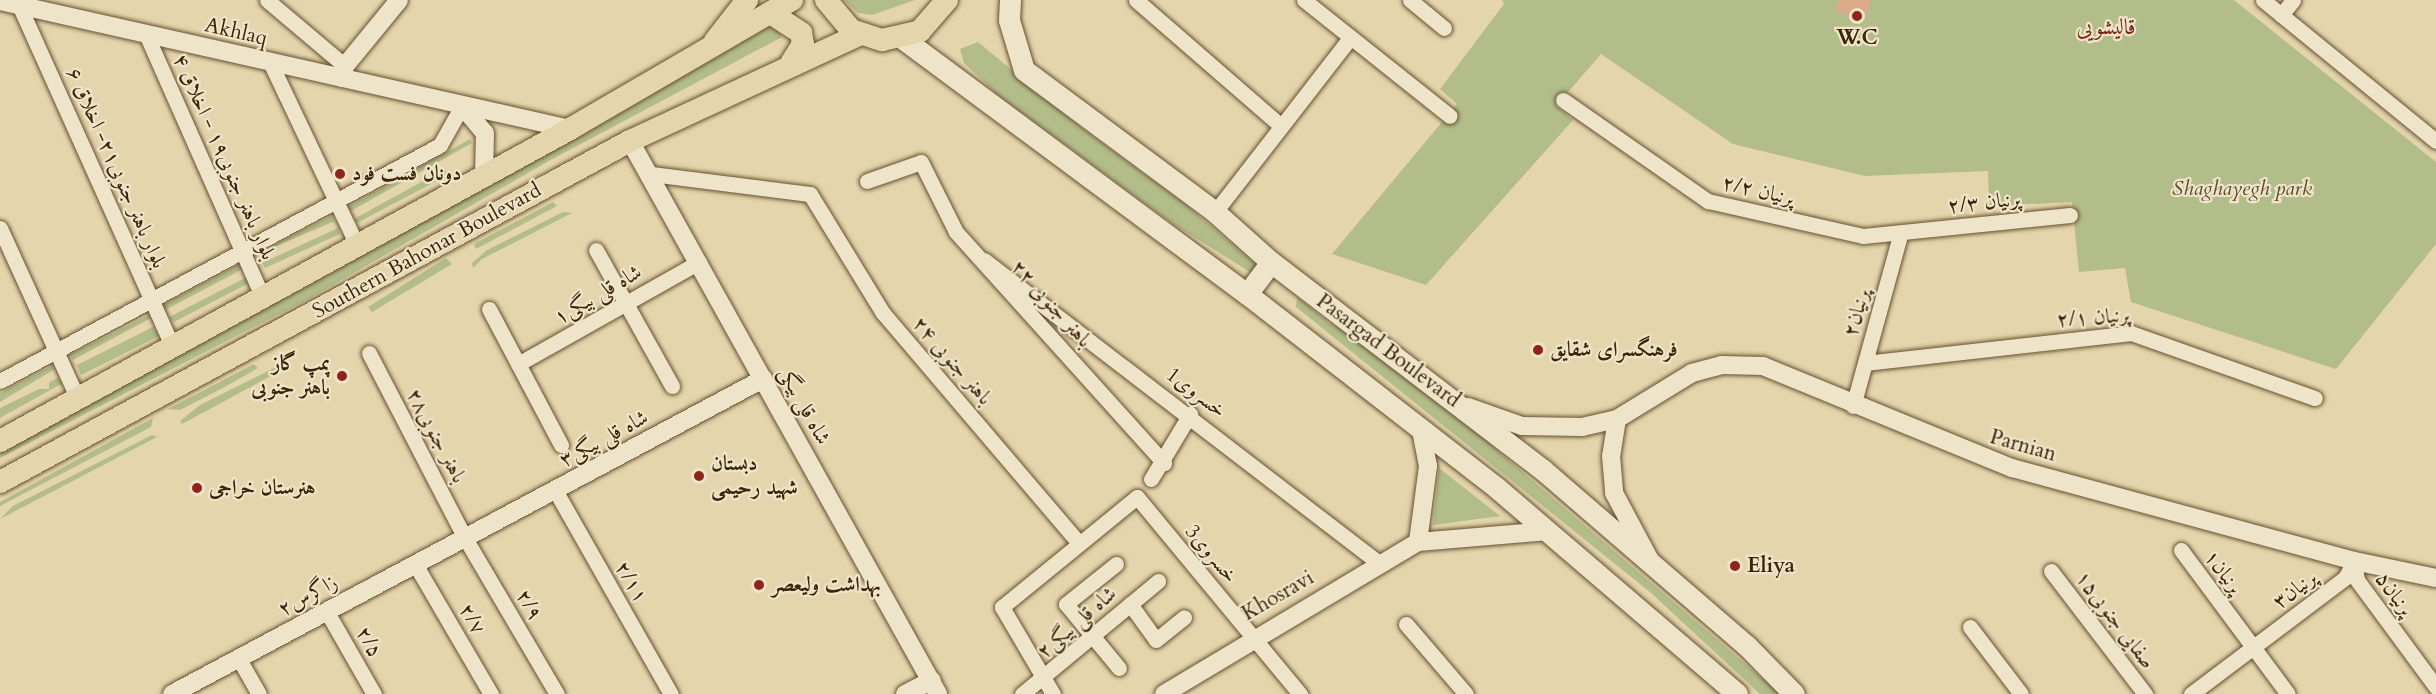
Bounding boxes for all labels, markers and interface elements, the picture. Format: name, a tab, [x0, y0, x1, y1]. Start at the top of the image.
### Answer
marker: W.C	[1850, 9, 1864, 23]
street label: Akhlaq	[202, 13, 270, 51]
district label: قالیشویی	[2077, 15, 2135, 41]
place label: W.C	[1836, 25, 1878, 51]
street label: بلوار باهنر جنوبی۱۹ - اخلاق ۴	[167, 50, 281, 264]
street label: بلوار باهنر جنوبی۲۱- اخلاق ۶	[60, 64, 172, 272]
place label: دونان فست فود	[352, 161, 461, 187]
marker: دونان فست فود	[333, 167, 347, 181]
street label: پرنیان ۲/۲	[1720, 171, 1796, 211]
park label: Shaghayegh park	[2172, 176, 2312, 202]
street label: Southern Bahonar Boulevard	[308, 178, 546, 324]
street label: پرنیان ۲/۳	[1946, 187, 2022, 219]
street label: ۲۲ باهنر جنوبی	[1005, 255, 1097, 353]
street label: شاه قلی بیگی۱	[550, 260, 646, 330]
street label: پرنیان۲	[1838, 286, 1876, 340]
street label: Pasargad Boulevard	[1311, 289, 1465, 413]
street label: پرنیان ۲/۱	[2056, 303, 2130, 333]
street label: ۲۴ باهنر جنوبی	[907, 312, 997, 410]
place label: فرهنگسرای شقایق	[1550, 337, 1678, 363]
marker: فرهنگسرای شقایق	[1531, 343, 1545, 357]
place label: پمپ گاز باهنر جنوبی	[251, 351, 330, 401]
street label: خسروى1	[1161, 362, 1231, 424]
street label: شاه قلی بیگی	[772, 363, 836, 449]
marker: پمپ گاز باهنر جنوبی	[335, 369, 349, 383]
street label: باهنر جنوبی۲۸	[401, 384, 471, 488]
street label: شاه قلی بیگی۳	[555, 405, 653, 473]
street label: Parnian	[1987, 425, 2059, 467]
place label: دبستان شهید رحیمی	[711, 451, 798, 501]
marker: دبستان شهید رحیمی	[692, 469, 706, 483]
place label: هنرستان خراجی	[209, 475, 315, 501]
marker: هنرستان خراجی	[190, 481, 204, 495]
street label: 3خسروى	[1179, 520, 1243, 588]
street label: پرنیان۱	[2198, 545, 2248, 599]
place label: Eliya	[1747, 553, 1795, 579]
street label: ۲/۱۱	[609, 557, 653, 607]
marker: Eliya	[1728, 559, 1742, 573]
street label: Khosravi	[1238, 565, 1318, 627]
street label: پرنیان۳	[2268, 565, 2322, 615]
street label: صفایی جنوبی۱۵	[2070, 566, 2160, 674]
street label: پرنیان۵	[2370, 567, 2418, 621]
street label: زاگرس۲	[274, 570, 342, 622]
place label: بهداشت ولیعصر	[772, 572, 881, 598]
marker: بهداشت ولیعصر	[750, 576, 768, 594]
street label: شاه قلی بیگی۲	[1032, 582, 1122, 664]
street label: ۲/۹	[510, 585, 548, 625]
street label: ۲/۷	[453, 599, 491, 639]
street label: ۲/۵	[350, 622, 388, 662]

